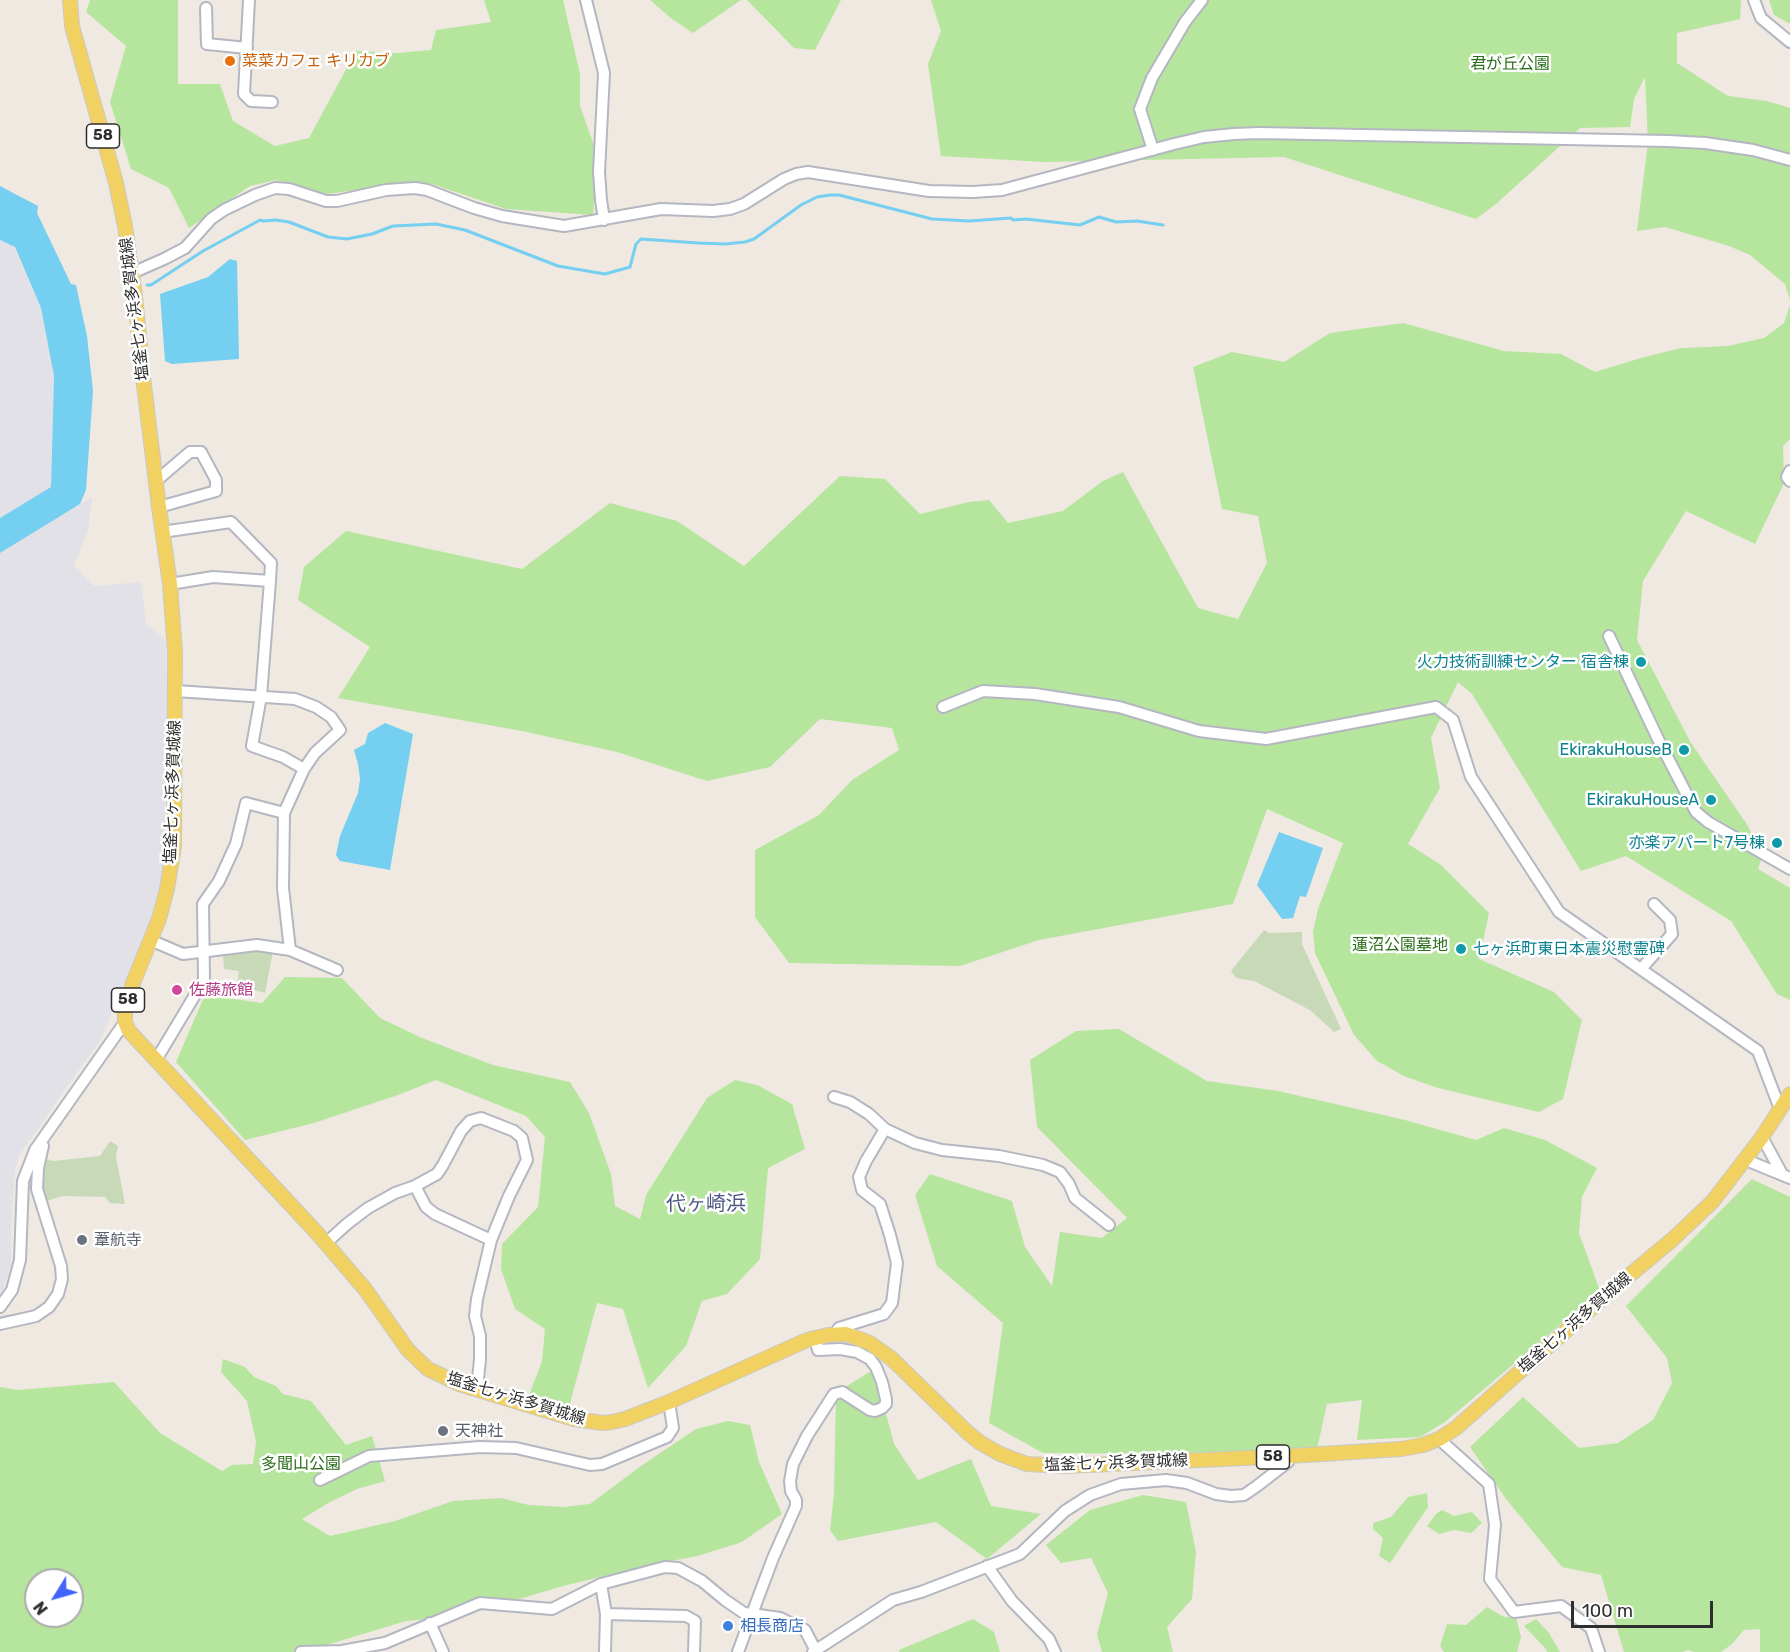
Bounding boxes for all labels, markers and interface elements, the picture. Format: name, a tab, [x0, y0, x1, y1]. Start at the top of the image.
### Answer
place label: 菜菜カフェ キリカブ	[242, 51, 390, 71]
marker: 菜菜カフェ キリカブ	[223, 54, 237, 68]
park label: 君が丘公園	[1470, 54, 1550, 74]
road number: 58	[86, 124, 120, 148]
street label: 塩釜七ヶ浜多賀城線	[117, 236, 153, 382]
place label: 火力技術訓練センター 宿舎棟	[1417, 652, 1629, 672]
marker: 火力技術訓練センター 宿舎棟	[1634, 655, 1648, 669]
street label: 塩釜七ヶ浜多賀城線	[161, 720, 185, 864]
place label: EkirakuHouseB	[1559, 740, 1672, 760]
marker: EkirakuHouseB	[1677, 743, 1691, 757]
place label: EkirakuHouseA	[1587, 790, 1699, 810]
marker: EkirakuHouseA	[1704, 793, 1718, 807]
place label: 亦楽アパート7号棟	[1629, 833, 1765, 853]
marker: 亦楽アパート7号棟	[1770, 836, 1784, 850]
park label: 蓮沼公園墓地	[1352, 935, 1448, 955]
place label: 七ヶ浜町東日本震災慰霊碑	[1473, 939, 1665, 959]
marker: 七ヶ浜町東日本震災慰霊碑	[1454, 942, 1468, 956]
place label: 佐藤旅館	[189, 980, 253, 1000]
marker: 佐藤旅館	[170, 983, 184, 997]
road number: 58	[112, 988, 144, 1012]
district label: 代ヶ崎浜	[666, 1192, 746, 1216]
place label: 葦航寺	[94, 1230, 142, 1250]
marker: 葦航寺	[75, 1233, 89, 1247]
street label: 塩釜七ヶ浜多賀城線	[1514, 1269, 1636, 1377]
street label: 塩釜七ヶ浜多賀城線	[444, 1369, 588, 1429]
place label: 天神社	[455, 1421, 503, 1441]
marker: 天神社	[436, 1424, 450, 1438]
road number: 58	[1256, 1445, 1290, 1469]
street label: 塩釜七ヶ浜多賀城線	[1044, 1451, 1188, 1475]
park label: 多聞山公園	[261, 1454, 341, 1474]
north arrow	[24, 1568, 84, 1628]
scale bar	[1574, 1589, 1716, 1627]
text: N	[30, 1598, 52, 1618]
text: 100 m	[1582, 1600, 1633, 1622]
place label: 相長商店	[740, 1616, 804, 1636]
marker: 相長商店	[721, 1619, 735, 1633]

